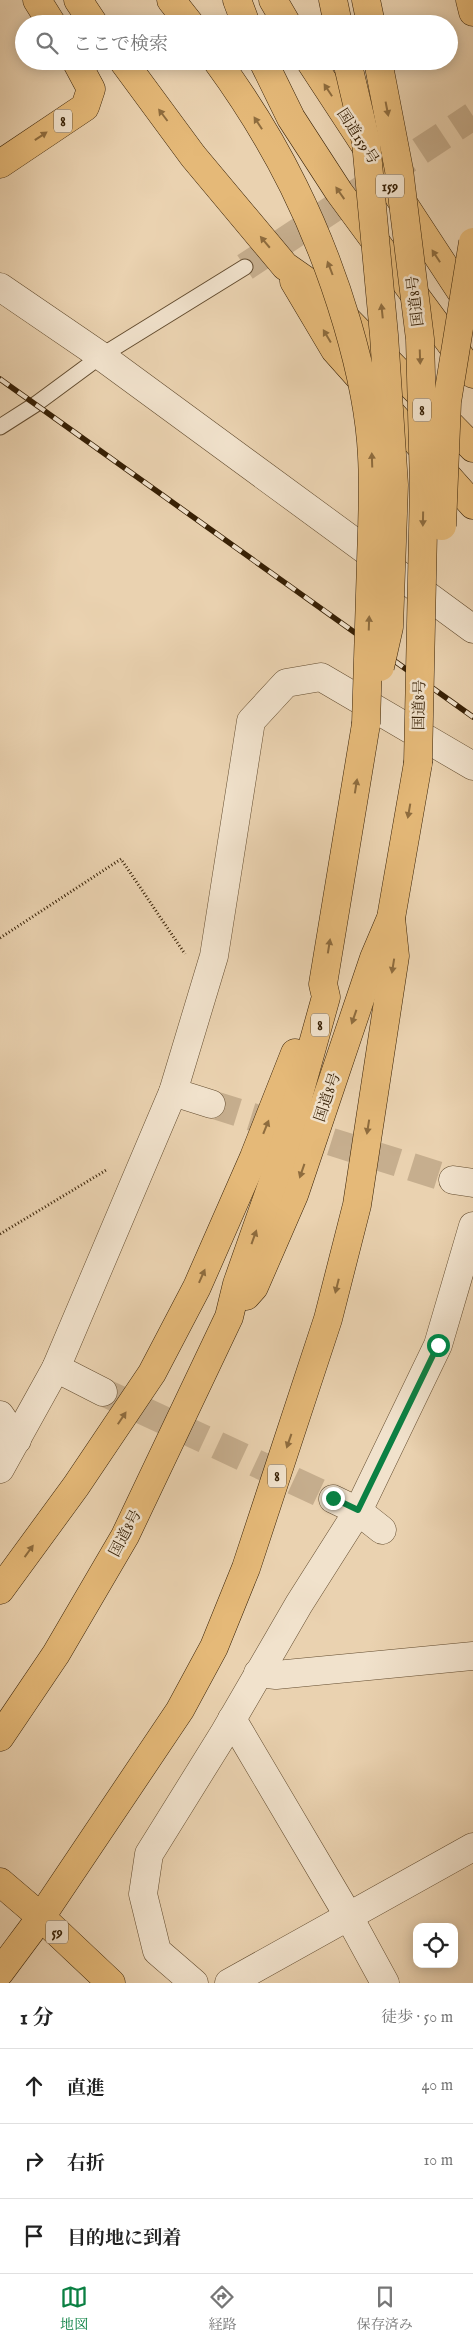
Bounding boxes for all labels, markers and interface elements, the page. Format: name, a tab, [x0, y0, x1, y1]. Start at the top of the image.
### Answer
search box	[15, 15, 458, 70]
icon: search	[33, 29, 61, 57]
text: ここで検索	[73, 33, 168, 57]
one-way arrow	[323, 84, 332, 97]
one-way arrow	[384, 102, 392, 118]
street label: 国道159号	[333, 105, 383, 168]
one-way arrow	[158, 108, 168, 122]
road number: 8	[54, 110, 72, 132]
one-way arrow	[254, 116, 263, 130]
one-way arrow	[34, 132, 47, 141]
road number: 159	[376, 175, 404, 198]
one-way arrow	[335, 186, 345, 200]
one-way arrow	[259, 236, 270, 249]
one-way arrow	[431, 249, 441, 262]
one-way arrow	[326, 260, 334, 275]
street label: 国道8号	[403, 275, 428, 327]
one-way arrow	[378, 303, 386, 319]
one-way arrow	[322, 330, 331, 343]
one-way arrow	[416, 349, 424, 365]
road number: 8	[413, 398, 431, 422]
one-way arrow	[368, 452, 376, 468]
one-way arrow	[419, 511, 427, 527]
one-way arrow	[365, 615, 373, 631]
street label: 国道8号	[410, 679, 429, 731]
one-way arrow	[352, 777, 360, 793]
one-way arrow	[405, 803, 413, 819]
one-way arrow	[326, 938, 334, 954]
one-way arrow	[389, 958, 397, 974]
one-way arrow	[349, 1010, 357, 1025]
road number: 8	[311, 1014, 329, 1036]
street label: 国道8号	[310, 1070, 345, 1124]
one-way arrow	[262, 1119, 270, 1134]
one-way arrow	[364, 1119, 372, 1135]
one-way arrow	[298, 1164, 305, 1179]
one-way arrow	[251, 1229, 258, 1244]
one-way arrow	[198, 1269, 206, 1283]
one-way arrow	[333, 1278, 341, 1293]
route start	[427, 1334, 450, 1357]
one-way arrow	[117, 1411, 127, 1424]
one-way arrow	[285, 1434, 293, 1449]
road number: 8	[268, 1464, 286, 1488]
route end	[322, 1487, 345, 1510]
street label: 国道8号	[105, 1506, 146, 1560]
one-way arrow	[24, 1544, 34, 1558]
road number: 59	[46, 1920, 68, 1944]
map controls	[413, 1923, 458, 1968]
button: locate	[413, 1923, 458, 1968]
text: 1 分	[20, 2005, 53, 2032]
text: 徒歩 · 50 m	[381, 2008, 453, 2028]
icon: ahead	[20, 2072, 48, 2100]
text: 40 m	[421, 2076, 453, 2096]
text: 直進	[67, 2077, 105, 2101]
icon: right	[20, 2147, 48, 2175]
text: 10 m	[423, 2151, 453, 2171]
text: 右折	[67, 2152, 105, 2176]
icon: arrive	[20, 2222, 48, 2250]
text: 目的地に到着	[67, 2227, 181, 2251]
tab: 地図	[60, 2283, 88, 2334]
tab: 経路	[208, 2283, 236, 2334]
tab: 保存済み	[357, 2283, 413, 2334]

